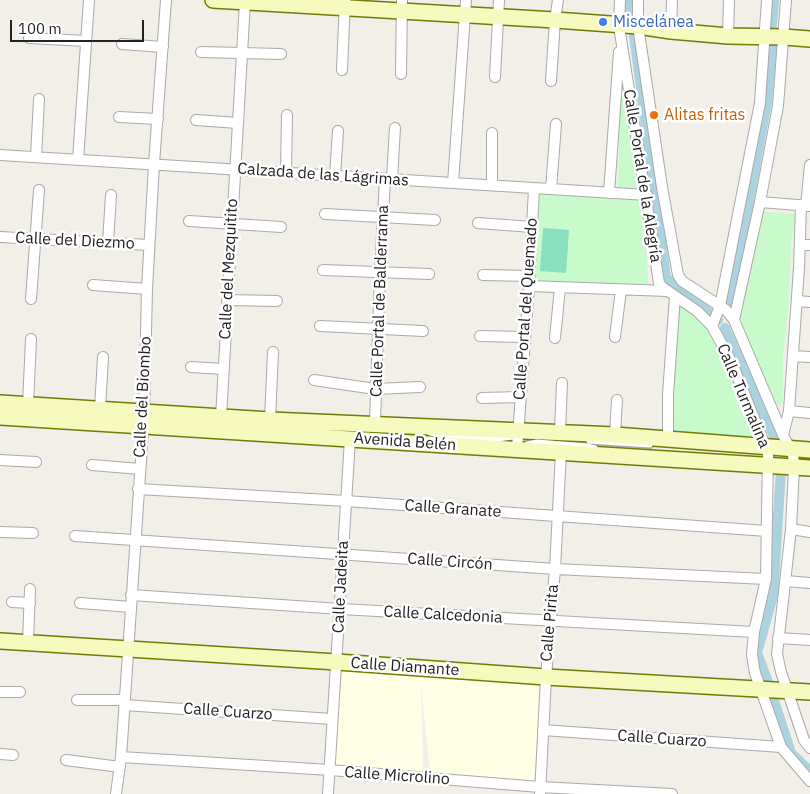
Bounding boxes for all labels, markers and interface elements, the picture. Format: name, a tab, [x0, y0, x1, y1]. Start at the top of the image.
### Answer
scale bar	[12, 10, 146, 42]
place label: Miscelánea	[613, 12, 694, 32]
marker: Miscelánea	[597, 16, 609, 28]
text: 100 m	[18, 19, 62, 38]
street label: Calle Portal de la Alegría	[619, 88, 665, 264]
place label: Alitas fritas	[664, 105, 745, 125]
marker: Alitas fritas	[648, 109, 660, 121]
street label: Calzada de las Lágrimas	[237, 159, 409, 191]
street label: Calle del Mezquitito	[216, 198, 242, 340]
street label: Calle Portal de Balderrama	[367, 205, 393, 397]
street label: Calle Portal del Quemado	[510, 217, 542, 401]
street label: Calle del Diezmo	[15, 228, 135, 254]
street label: Calle del Biombo	[130, 336, 156, 458]
street label: Calle Turmalina	[712, 341, 774, 451]
street label: Avenida Belén	[353, 429, 457, 455]
street label: Calle Granate	[404, 496, 502, 522]
street label: Calle Jadeita	[329, 540, 353, 634]
street label: Calle Circón	[407, 549, 493, 575]
street label: Calle Pirita	[537, 584, 563, 662]
street label: Calle Calcedonia	[383, 602, 503, 628]
street label: Calle Diamante	[350, 654, 460, 680]
street label: Calle Cuarzo	[183, 699, 273, 725]
street label: Calle Cuarzo	[617, 726, 707, 752]
street label: Calle Microlino	[344, 763, 450, 789]

